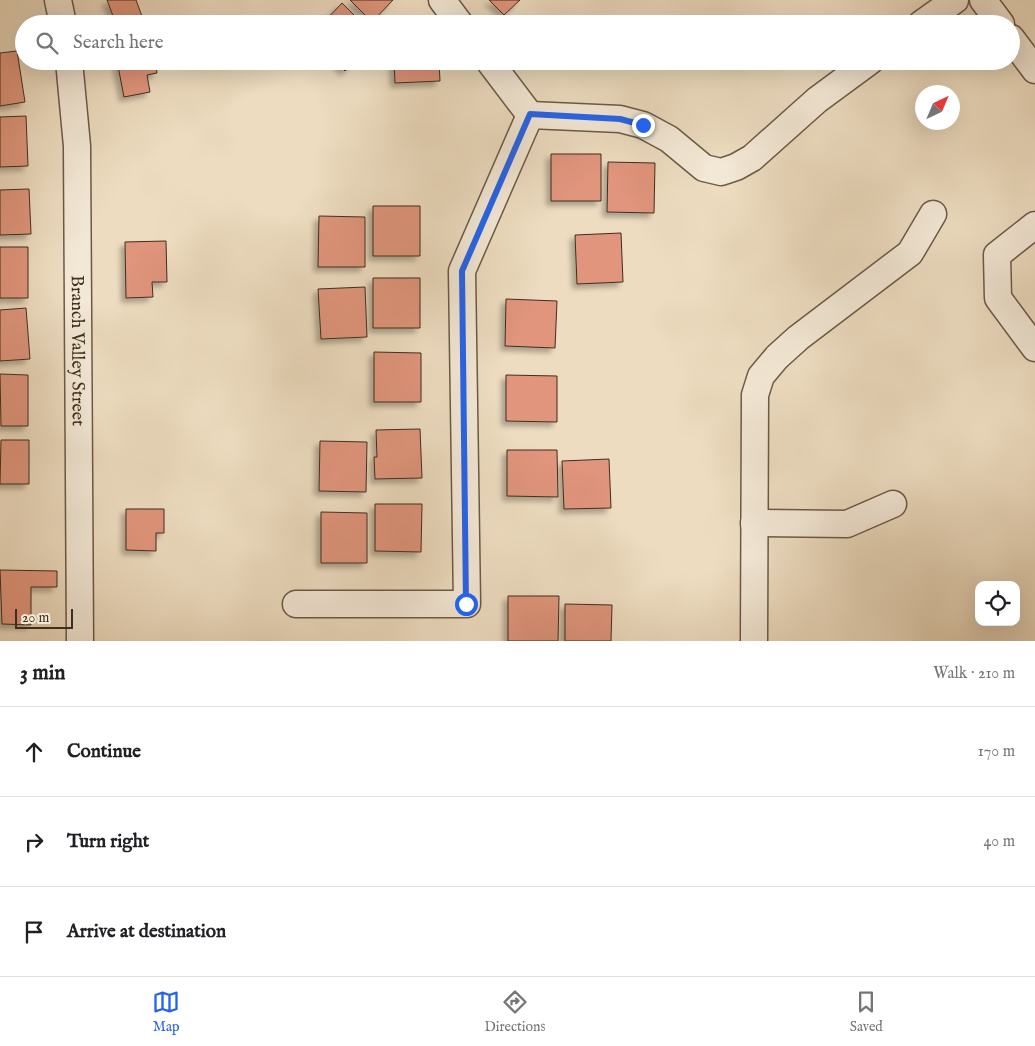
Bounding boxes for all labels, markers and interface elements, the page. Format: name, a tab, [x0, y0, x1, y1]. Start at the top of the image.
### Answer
search box	[15, 15, 1020, 70]
icon: search	[33, 29, 61, 57]
text: Search here	[73, 31, 164, 55]
north arrow	[915, 85, 960, 130]
route end	[632, 114, 655, 137]
street label: Branch Valley Street	[65, 275, 89, 426]
map controls	[975, 581, 1020, 626]
button: locate	[975, 581, 1020, 626]
route start	[455, 593, 478, 616]
scale bar	[15, 606, 72, 629]
text: 20 m	[22, 609, 49, 627]
text: 3 min	[20, 660, 65, 687]
text: Walk · 210 m	[933, 664, 1015, 684]
icon: ahead	[20, 738, 48, 766]
text: Continue	[67, 740, 141, 764]
text: 170 m	[978, 742, 1015, 762]
icon: right	[20, 828, 48, 856]
text: Turn right	[67, 830, 149, 854]
text: 40 m	[983, 832, 1015, 852]
icon: arrive	[20, 918, 48, 946]
text: Arrive at destination	[67, 920, 226, 944]
tab: Map	[152, 988, 180, 1036]
tab: Directions	[484, 988, 545, 1036]
tab: Saved	[850, 988, 883, 1036]

